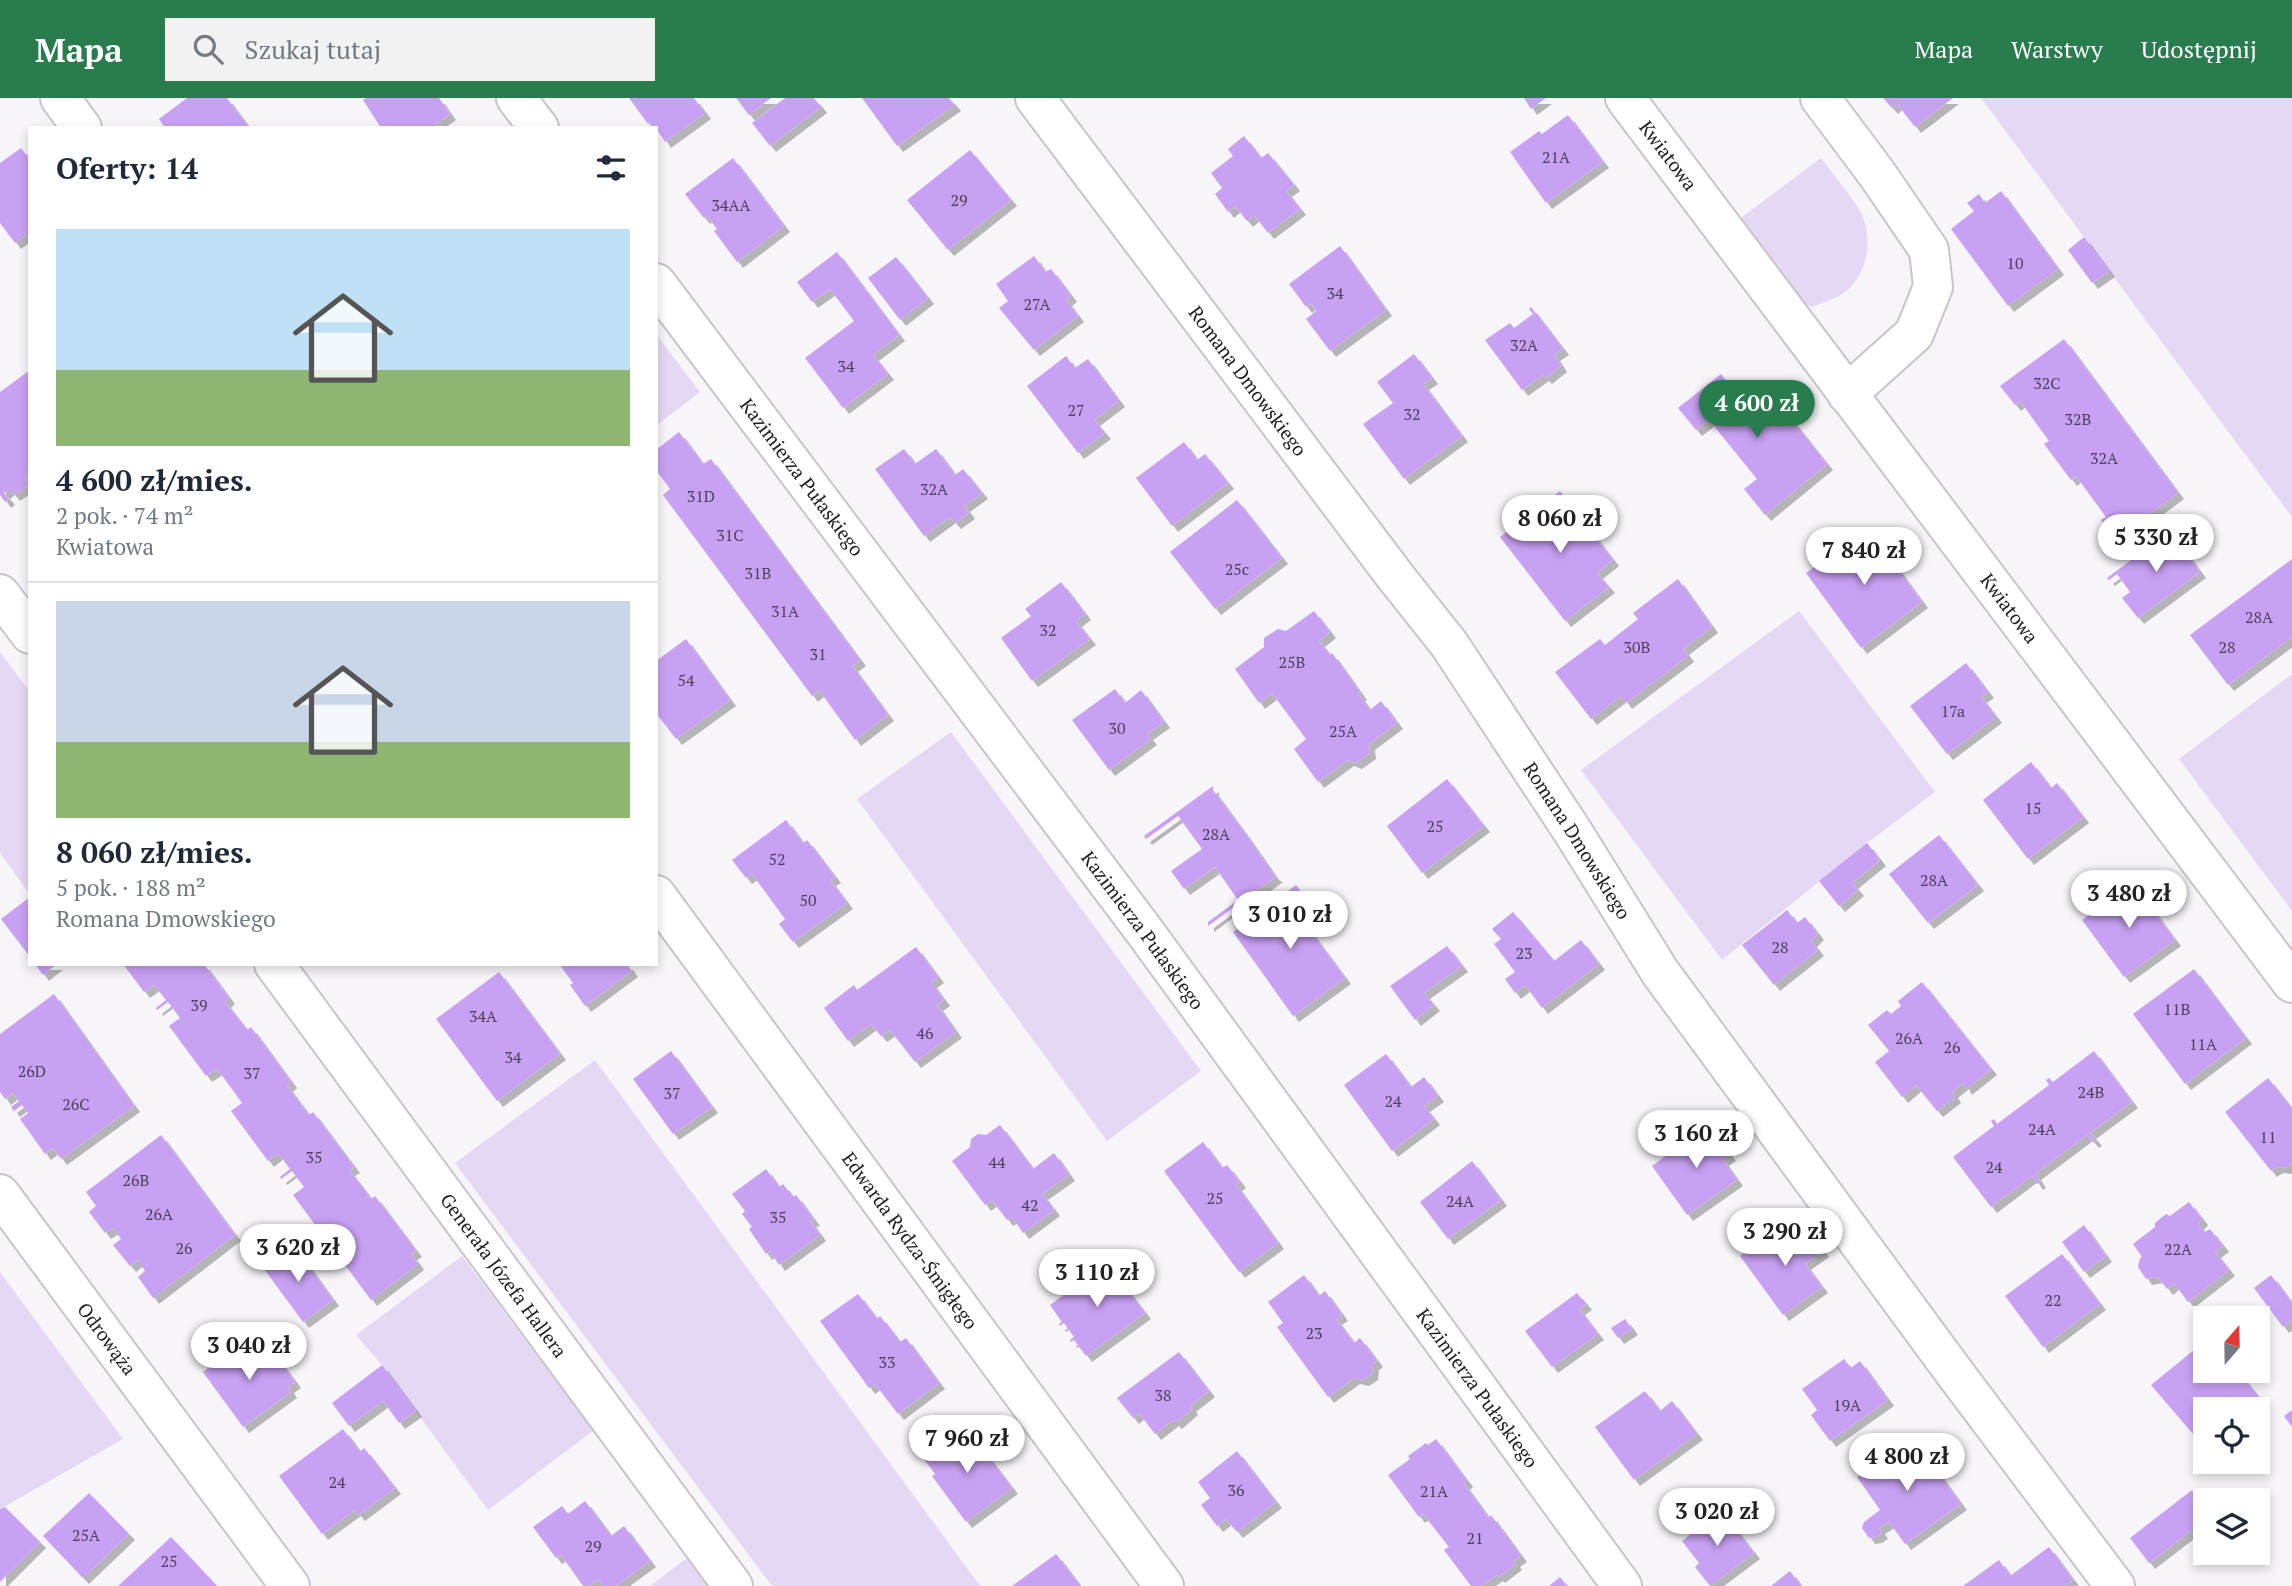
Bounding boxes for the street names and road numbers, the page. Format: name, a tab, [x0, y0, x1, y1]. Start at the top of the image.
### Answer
street label: Kwiatowa	[1634, 115, 1703, 195]
street label: Romana Dmowskiego	[1184, 300, 1313, 461]
street label: Kazimierza Pułaskiego	[735, 393, 870, 561]
street label: Kwiatowa	[1976, 568, 2045, 648]
street label: Romana Dmowskiego	[1518, 757, 1637, 924]
street label: Kazimierza Pułaskiego	[1076, 846, 1210, 1014]
street label: Edwarda Rydza-Śmigłego	[837, 1147, 984, 1334]
street label: Generała Józefa Hallera	[435, 1188, 573, 1363]
street label: Odrowąża	[72, 1297, 143, 1380]
street label: Kazimierza Pułaskiego	[1412, 1303, 1544, 1472]

